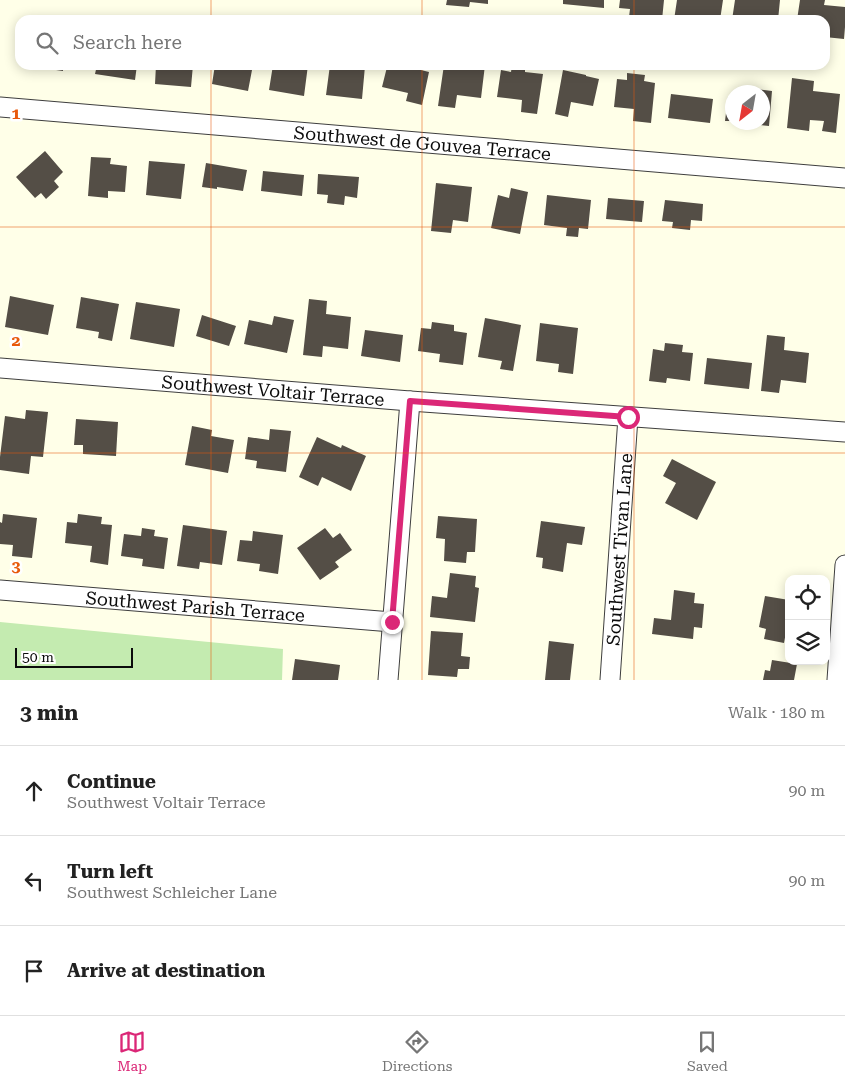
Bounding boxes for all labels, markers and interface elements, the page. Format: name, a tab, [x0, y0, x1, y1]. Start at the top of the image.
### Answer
search box	[15, 15, 830, 70]
icon: search	[33, 29, 61, 57]
text: Search here	[73, 31, 182, 54]
north arrow	[725, 85, 770, 130]
text: 1	[12, 104, 21, 123]
street label: Southwest de Gouvea Terrace	[293, 121, 552, 164]
text: 2	[12, 331, 21, 350]
street label: Southwest Voltair Terrace	[161, 371, 385, 409]
route start	[617, 406, 640, 429]
street label: Southwest Tivan Lane	[602, 452, 636, 646]
text: 3	[12, 557, 21, 576]
map controls	[785, 575, 830, 665]
button: locate	[785, 575, 830, 620]
street label: Southwest Parish Terrace	[85, 587, 306, 625]
route end	[381, 611, 404, 634]
button: layers	[785, 620, 830, 665]
scale bar	[15, 645, 132, 668]
text: 50 m	[22, 649, 54, 665]
text: 3 min	[20, 701, 78, 725]
text: Walk · 180 m	[728, 703, 825, 722]
text: Continue	[67, 770, 156, 793]
icon: ahead	[20, 777, 48, 805]
text: 90 m	[788, 781, 825, 800]
text: Southwest Voltair Terrace	[67, 793, 266, 812]
text: Turn left	[67, 860, 153, 883]
icon: left	[20, 867, 48, 895]
text: 90 m	[788, 871, 825, 890]
text: Southwest Schleicher Lane	[67, 883, 277, 902]
icon: arrive	[20, 957, 48, 985]
text: Arrive at destination	[67, 959, 265, 982]
tab: Map	[117, 1028, 147, 1074]
tab: Directions	[382, 1028, 452, 1074]
tab: Saved	[687, 1028, 728, 1074]

